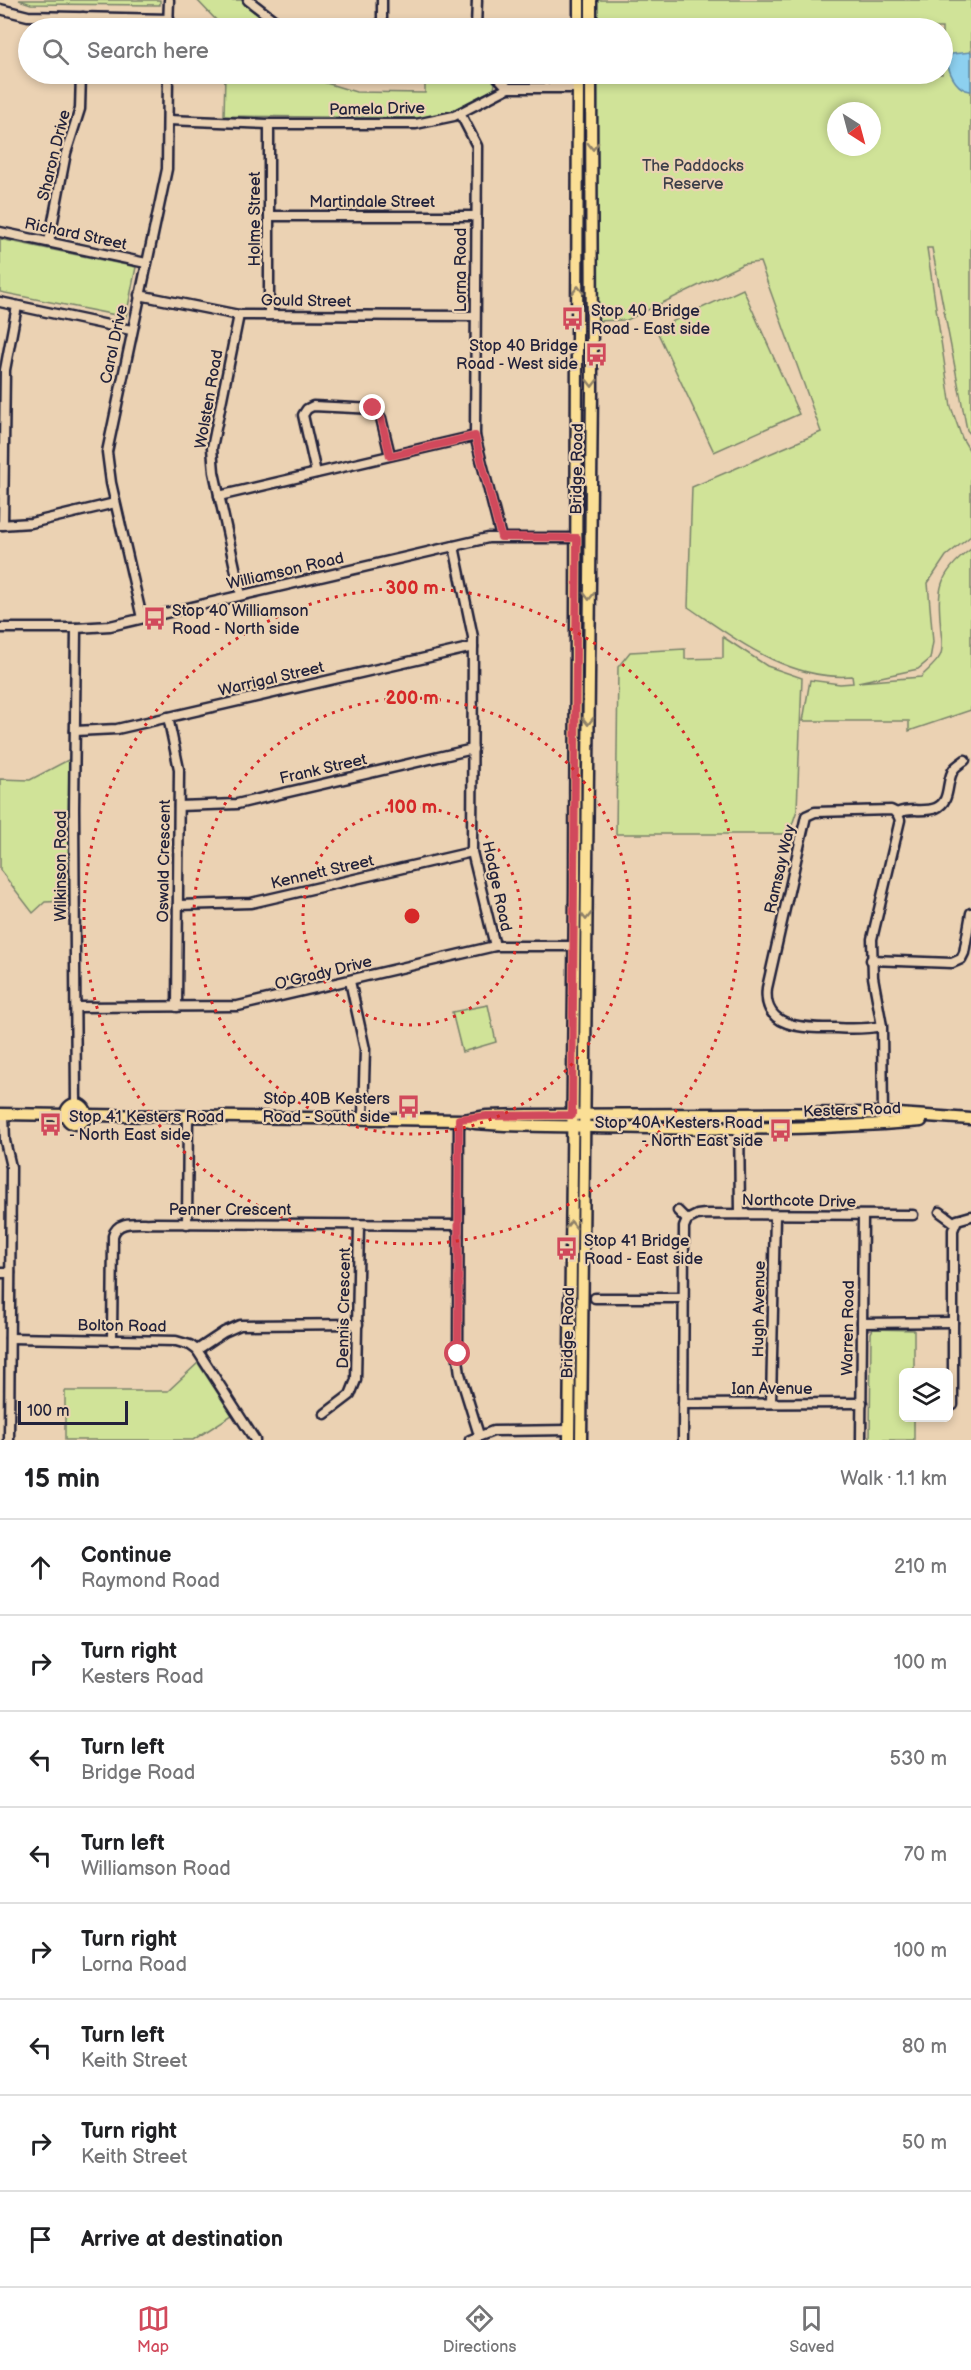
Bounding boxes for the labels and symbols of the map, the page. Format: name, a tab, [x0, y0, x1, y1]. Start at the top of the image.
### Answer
street label: Pamela Drive	[329, 99, 426, 120]
north arrow	[827, 102, 881, 156]
street label: Sharon Drive	[34, 107, 75, 203]
one-way arrow	[587, 141, 599, 150]
park label: The Paddocks Reserve	[642, 157, 744, 194]
street label: Holme Street	[246, 171, 265, 267]
street label: Martindale Street	[309, 193, 435, 212]
street label: Richard Street	[23, 214, 129, 255]
street label: Lorna Road	[452, 228, 471, 312]
one-way arrow	[572, 286, 584, 295]
street label: Gould Street	[261, 291, 351, 312]
street label: Carol Drive	[97, 302, 132, 386]
place label: Stop 40 Bridge Road - East side	[591, 302, 710, 339]
bus stop icon: Stop 40 Bridge Road - East side	[560, 306, 586, 332]
place label: Stop 40 Bridge Road - West side	[456, 337, 579, 374]
bus stop icon: Stop 40 Bridge Road - West side	[583, 341, 609, 367]
street label: Wolsten Road	[191, 348, 228, 450]
one-way arrow	[586, 378, 598, 387]
route end	[359, 394, 385, 420]
street label: Bridge Road	[567, 423, 588, 515]
street label: Williamson Road	[225, 549, 346, 594]
text: 300 m	[385, 578, 439, 599]
one-way arrow	[583, 592, 596, 601]
place label: Stop 40 Williamson Road - North side	[172, 602, 308, 639]
bus stop icon: Stop 40 Williamson Road - North side	[141, 606, 167, 632]
street label: Warrigal Street	[217, 658, 326, 701]
text: 200 m	[385, 688, 439, 709]
one-way arrow	[582, 717, 594, 726]
street label: Frank Street	[278, 750, 369, 789]
text: 100 m	[387, 797, 437, 818]
street label: Oswald Crescent	[154, 799, 175, 923]
street label: Wilkinson Road	[52, 811, 71, 921]
street label: Ramsay Way	[761, 822, 800, 916]
street label: Hodge Road	[478, 839, 515, 933]
street label: Kennett Street	[269, 851, 376, 894]
centre of rings	[402, 906, 422, 926]
one-way arrow	[580, 912, 592, 921]
street label: O'Grady Drive	[273, 952, 374, 995]
place label: Stop 40B Kesters Road - South side	[262, 1090, 391, 1127]
bus stop icon: Stop 40B Kesters Road - South side	[395, 1094, 421, 1120]
street label: Kesters Road	[803, 1099, 901, 1122]
place label: Stop 41 Kesters Road - North East side	[69, 1108, 224, 1145]
bus stop icon: Stop 41 Kesters Road - North East side	[38, 1112, 64, 1138]
place label: Stop 40A Kesters Road - North East side	[595, 1114, 764, 1151]
bus stop icon: Stop 40A Kesters Road - North East side	[768, 1118, 794, 1144]
street label: Northcote Drive	[742, 1191, 857, 1212]
street label: Penner Crescent	[169, 1201, 291, 1220]
one-way arrow	[565, 1220, 577, 1229]
place label: Stop 41 Bridge Road - East side	[584, 1232, 703, 1269]
bus stop icon: Stop 41 Bridge Road - East side	[553, 1236, 579, 1262]
street label: Dennis Crescent	[334, 1247, 355, 1369]
street label: Hugh Avenue	[749, 1260, 770, 1358]
street label: Warren Road	[838, 1280, 859, 1376]
street label: Bridge Road	[558, 1287, 579, 1379]
street label: Bolton Road	[77, 1316, 167, 1337]
route start	[444, 1340, 470, 1366]
street label: Ian Avenue	[731, 1380, 813, 1399]
scale bar	[18, 1398, 128, 1426]

